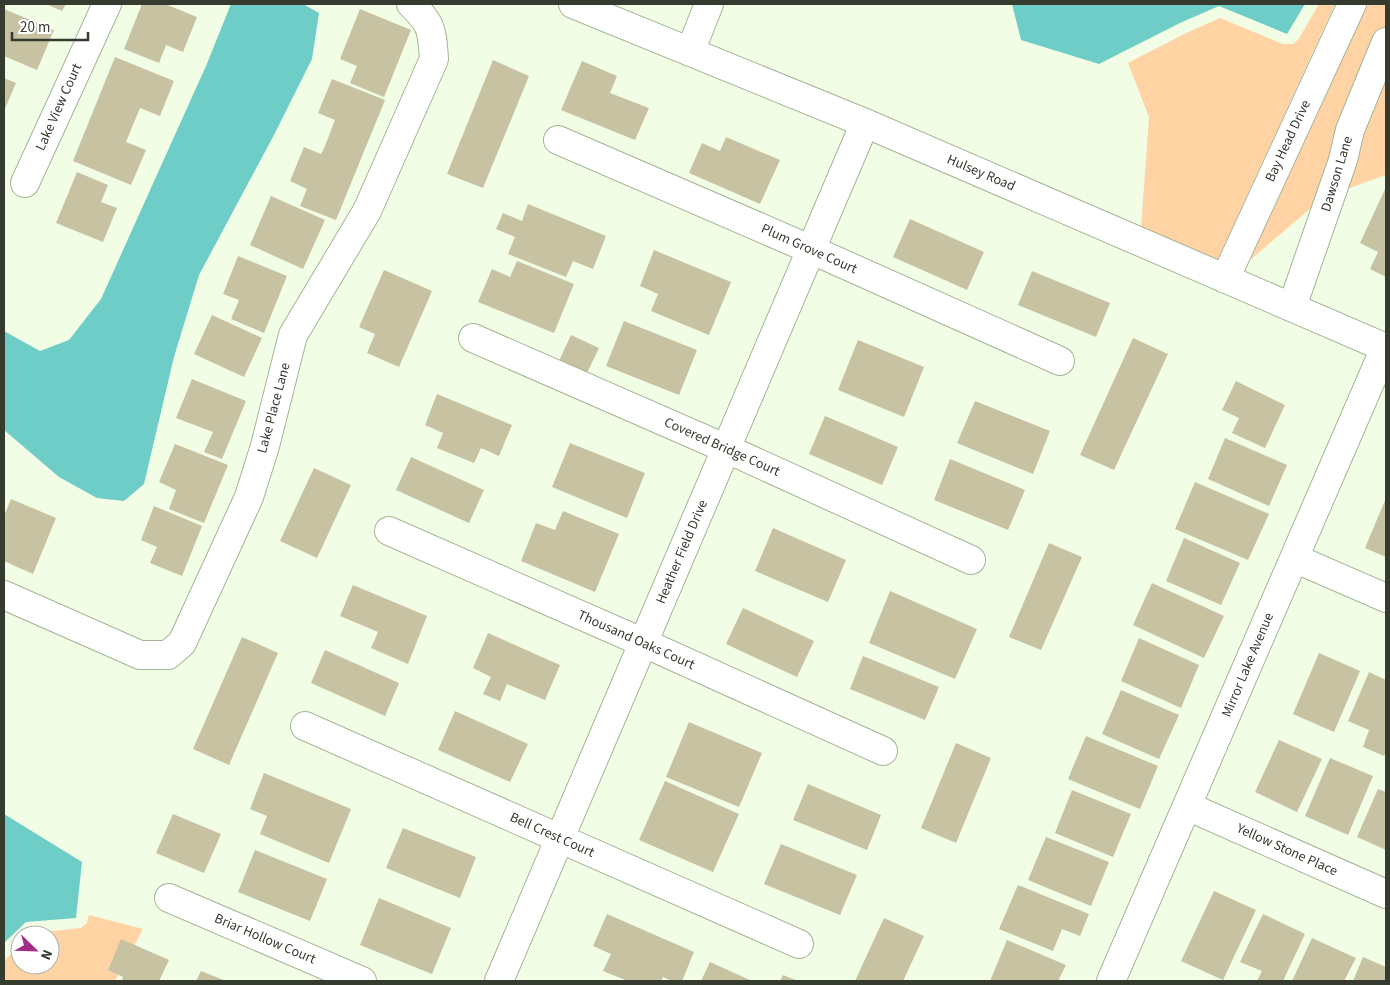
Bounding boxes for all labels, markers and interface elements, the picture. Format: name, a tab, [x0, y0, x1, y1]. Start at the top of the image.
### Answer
scale bar	[12, 10, 89, 42]
text: 20 m	[20, 17, 50, 38]
street label: Lake View Court	[31, 60, 87, 154]
street label: Bay Head Drive	[1260, 97, 1316, 185]
street label: Dawson Lane	[1316, 134, 1358, 214]
street label: Hulsey Road	[944, 150, 1018, 196]
street label: Plum Grove Court	[758, 219, 861, 279]
street label: Lake Place Lane	[252, 360, 296, 456]
street label: Covered Bridge Court	[661, 412, 783, 482]
street label: Heather Field Drive	[651, 497, 713, 607]
street label: Thousand Oaks Court	[574, 605, 698, 675]
street label: Mirror Lake Avenue	[1217, 610, 1279, 720]
street label: Bell Crest Court	[507, 807, 598, 863]
street label: Yellow Stone Place	[1232, 818, 1341, 881]
street label: Briar Hollow Court	[211, 909, 319, 969]
north arrow	[10, 925, 60, 975]
text: N	[35, 946, 57, 963]

